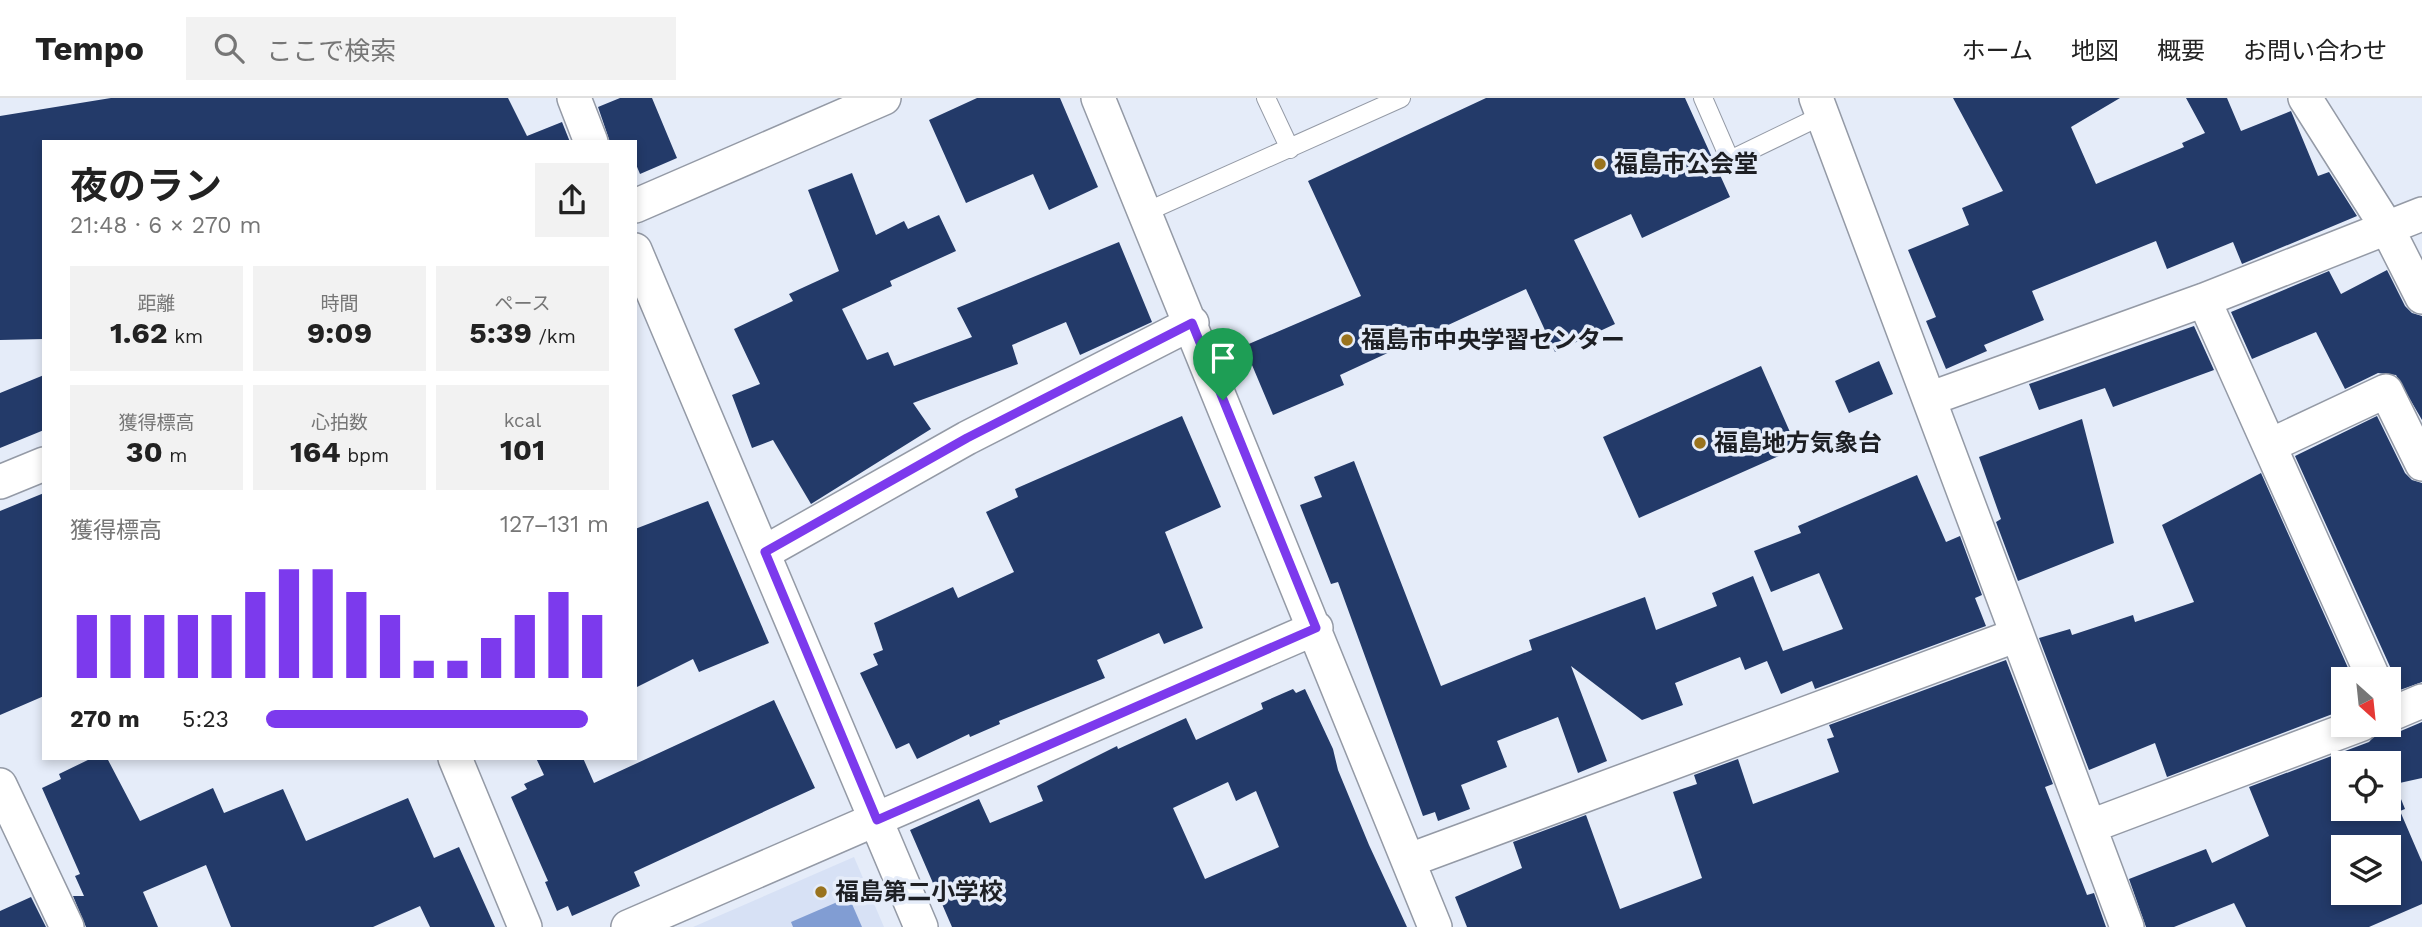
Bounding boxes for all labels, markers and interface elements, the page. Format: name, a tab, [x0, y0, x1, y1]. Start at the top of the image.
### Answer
search box	[186, 17, 676, 80]
text: Tempo	[35, 29, 144, 68]
icon: search	[210, 29, 248, 67]
text: ここで検索	[266, 36, 396, 66]
text: ホーム	[1962, 37, 2033, 65]
text: 地図	[2071, 37, 2119, 65]
text: 概要	[2157, 37, 2205, 65]
text: お問い合わせ	[2243, 37, 2387, 65]
place label: 福島市公会堂	[1614, 150, 1758, 178]
marker: 福島市公会堂	[1592, 156, 1608, 172]
button: share	[535, 163, 609, 237]
text: 夜のラン	[70, 164, 222, 208]
text: 21:48 · 6 × 270 m	[70, 212, 261, 239]
text: 距離	[137, 292, 176, 315]
text: 時間	[320, 292, 359, 315]
text: ペース	[494, 292, 551, 315]
text: 1.62	[110, 315, 168, 350]
text: 9:09	[307, 315, 372, 350]
text: 5:39	[469, 315, 532, 350]
text: km	[168, 325, 203, 348]
text: /km	[532, 325, 576, 348]
place label: 福島市中央学習センター	[1361, 326, 1625, 354]
pin	[1193, 328, 1253, 400]
marker: 福島市中央学習センター	[1339, 332, 1355, 348]
icon: arrive	[1204, 339, 1242, 377]
text: kcal	[504, 409, 541, 432]
text: 獲得標高	[118, 411, 195, 434]
text: 心拍数	[311, 411, 368, 434]
place label: 福島地方気象台	[1714, 429, 1882, 457]
text: 101	[500, 432, 545, 467]
text: 30	[126, 434, 163, 469]
text: 164	[290, 434, 341, 469]
marker: 福島地方気象台	[1692, 435, 1708, 451]
text: m	[163, 444, 187, 467]
text: bpm	[341, 444, 389, 467]
text: 127–131 m	[500, 511, 609, 538]
text: 獲得標高	[70, 517, 162, 544]
north arrow	[2331, 667, 2401, 737]
map controls	[2331, 667, 2401, 905]
text: 270 m	[70, 706, 140, 733]
text: 5:23	[182, 706, 229, 733]
button: locate	[2331, 751, 2401, 821]
button: layers	[2331, 835, 2401, 905]
place label: 福島第二小学校	[835, 878, 1003, 906]
marker: 福島第二小学校	[813, 884, 829, 900]

